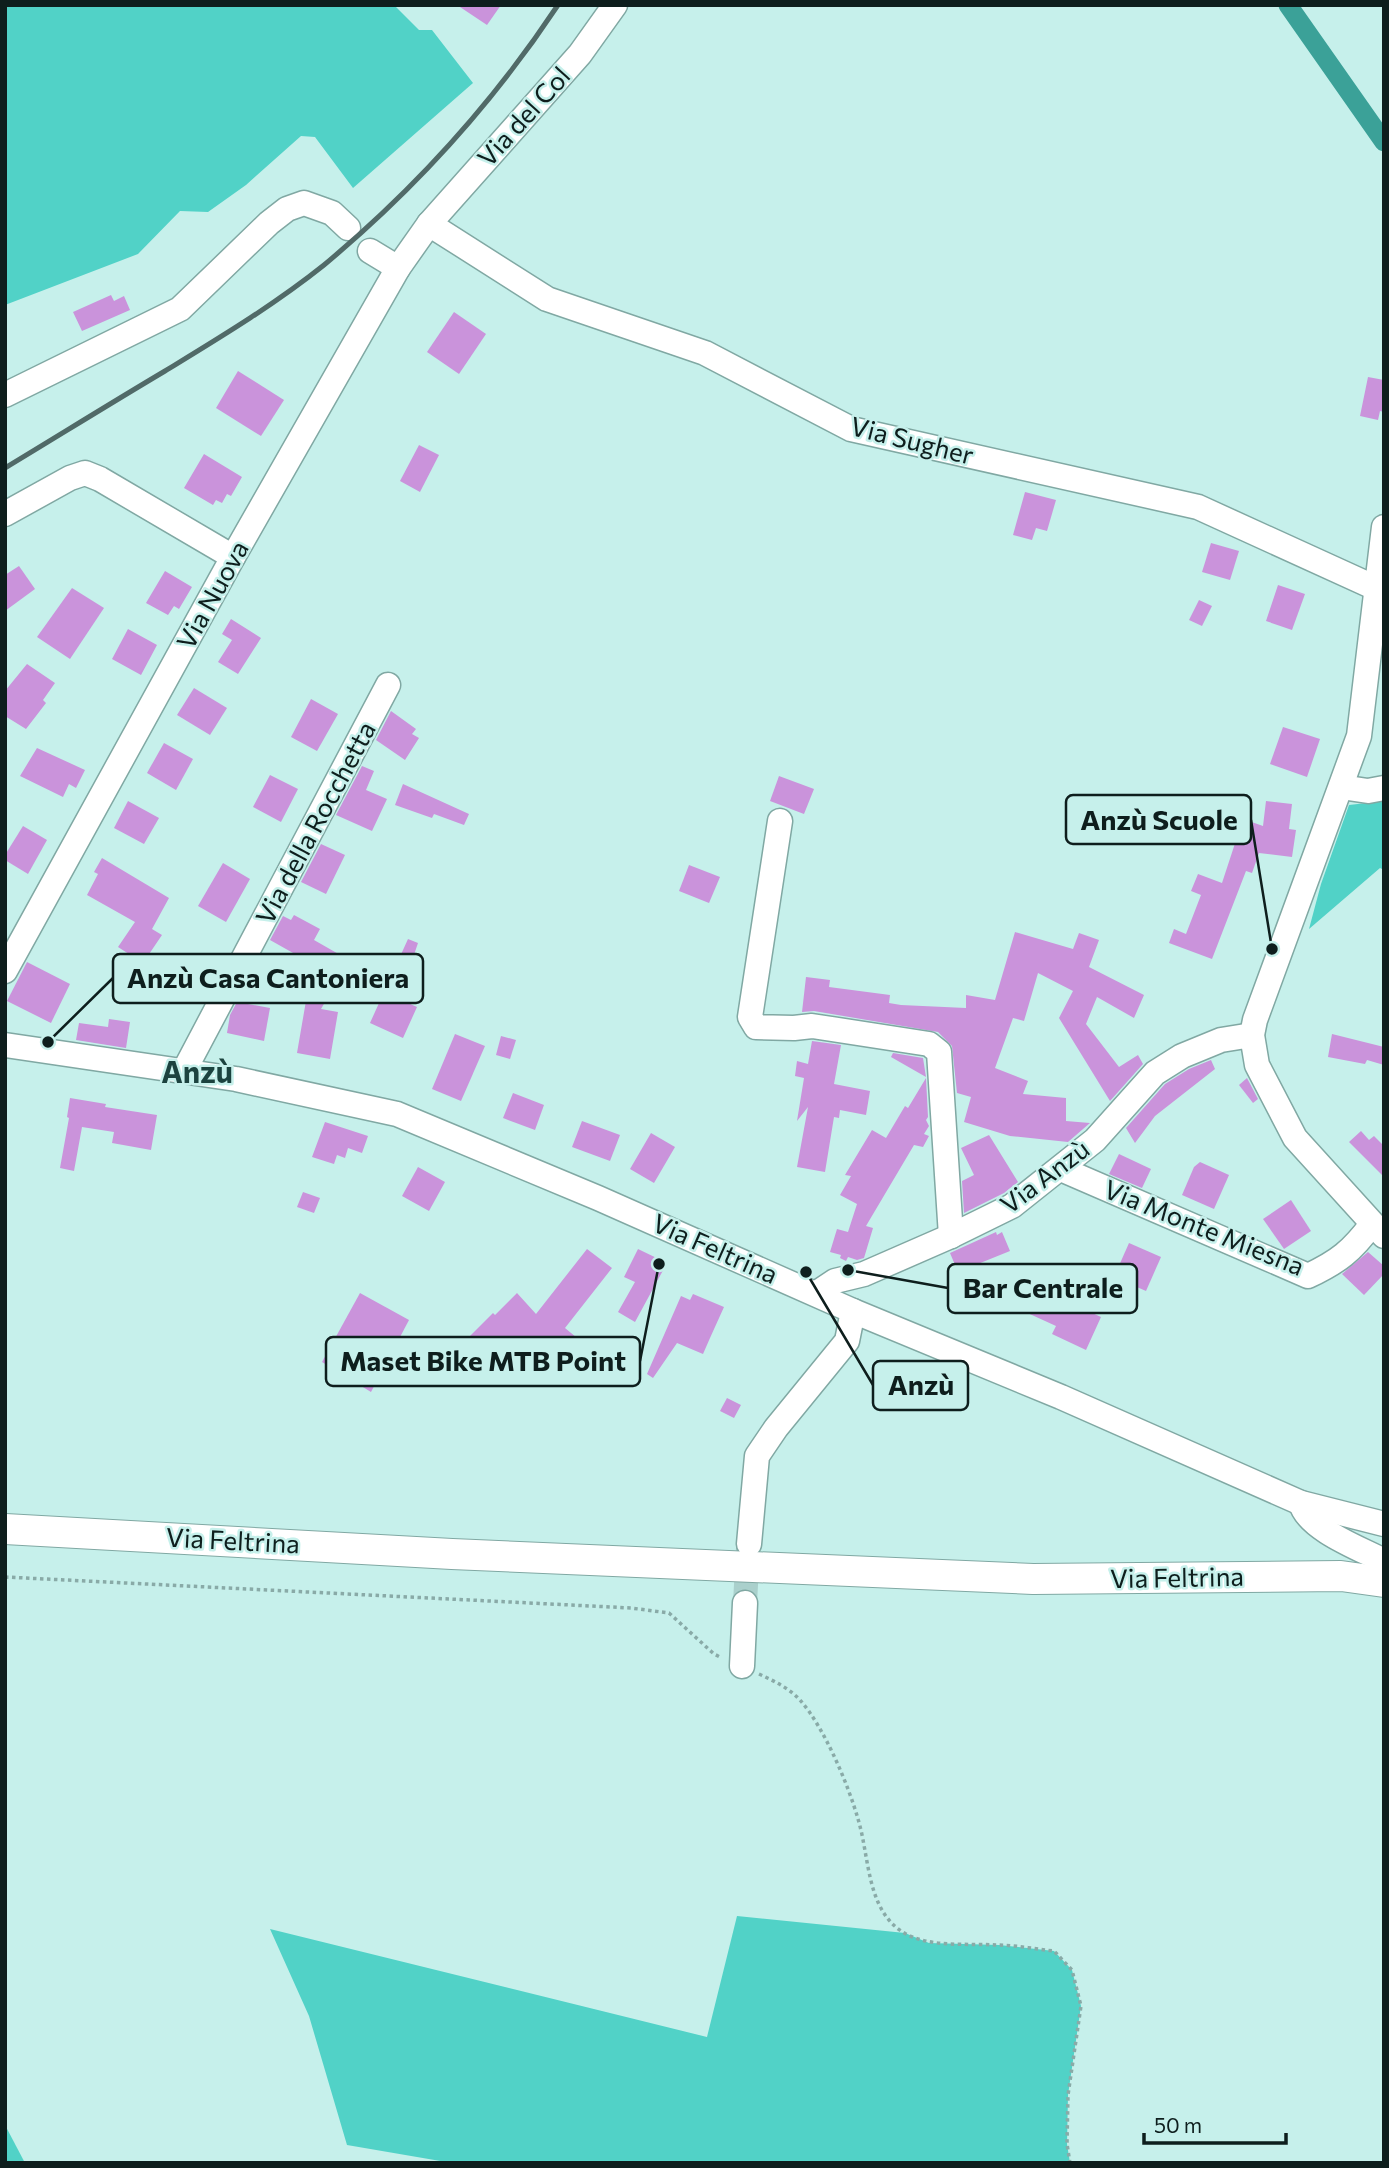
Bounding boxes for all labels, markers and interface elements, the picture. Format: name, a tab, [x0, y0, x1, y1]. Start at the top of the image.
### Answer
street label: Via del Col	[470, 60, 576, 172]
street label: Via Sugher	[847, 409, 977, 470]
street label: Via Nuova	[169, 535, 254, 654]
street label: Via della Rocchetta	[248, 716, 381, 929]
callout: Anzù Scuole	[1066, 795, 1251, 844]
text: Anzù Scuole	[1080, 802, 1238, 836]
callout: Anzù Casa Cantoniera	[113, 954, 423, 1003]
text: Anzù Casa Cantoniera	[127, 960, 409, 994]
district label: Anzù	[161, 1052, 233, 1089]
street label: Via Anzù	[993, 1132, 1095, 1219]
street label: Via Monte Miesna	[1100, 1172, 1309, 1281]
street label: Via Feltrina	[648, 1206, 783, 1289]
callout: Bar Centrale	[948, 1264, 1137, 1313]
text: Bar Centrale	[963, 1270, 1123, 1304]
callout: Maset Bike MTB Point	[326, 1337, 640, 1386]
text: Maset Bike MTB Point	[340, 1343, 626, 1377]
callout: Anzù	[873, 1361, 968, 1410]
text: Anzù	[888, 1367, 954, 1401]
street label: Via Feltrina	[165, 1521, 301, 1558]
street label: Via Feltrina	[1110, 1560, 1244, 1593]
scale bar	[1144, 2102, 1286, 2146]
text: 50 m	[1154, 2112, 1202, 2137]

